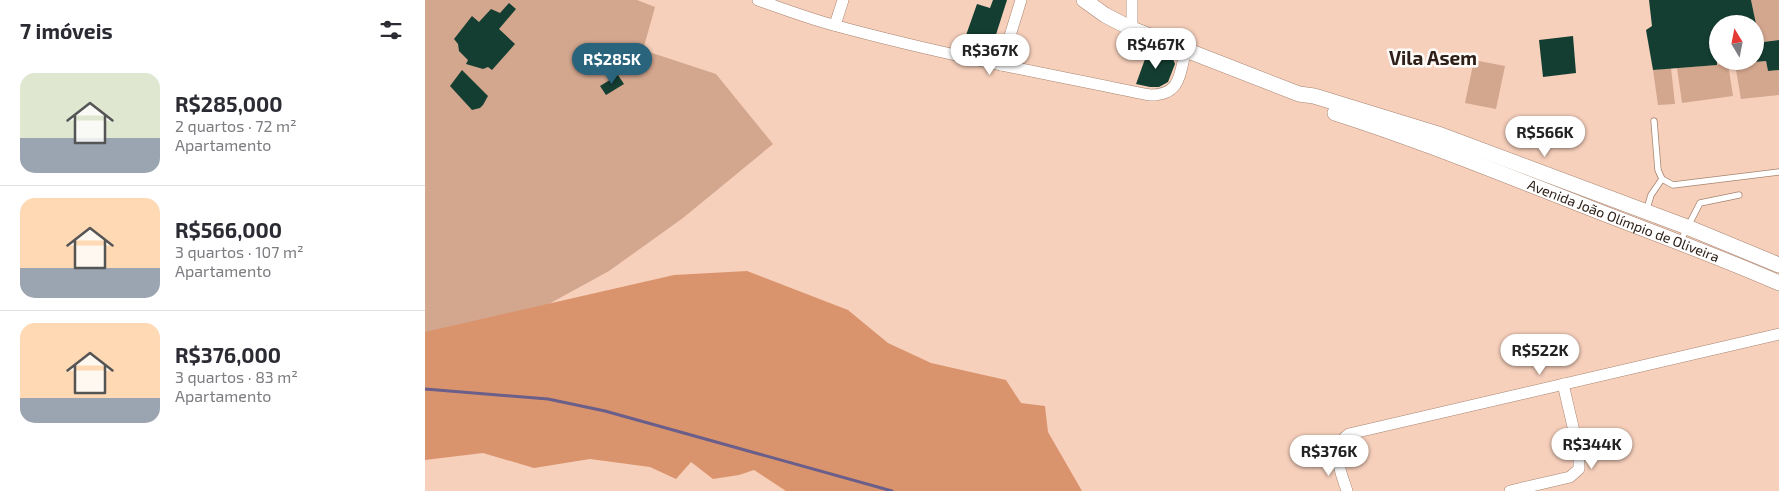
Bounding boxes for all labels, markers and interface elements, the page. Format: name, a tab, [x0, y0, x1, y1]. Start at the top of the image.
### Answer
north arrow	[1709, 15, 1764, 70]
map controls	[1709, 15, 1764, 70]
icon: filters	[377, 16, 405, 44]
text: 7 imóveis	[20, 18, 113, 43]
pin: R$467K	[1115, 28, 1197, 70]
pin: R$367K	[949, 34, 1031, 76]
text: R$467K	[1127, 34, 1185, 53]
text: R$367K	[962, 40, 1018, 59]
pin: R$285K	[571, 42, 653, 85]
district label: Vila Asem	[1389, 46, 1477, 69]
text: R$285K	[583, 49, 641, 68]
text: R$285,000	[175, 91, 282, 116]
icon: home	[60, 93, 120, 153]
text: 2 quartos · 72 m²	[175, 116, 297, 135]
pin: R$566K	[1504, 116, 1586, 158]
text: R$566K	[1516, 122, 1574, 141]
text: Apartamento	[175, 135, 271, 154]
street label: Avenida João Olímpio de Oliveira	[1525, 176, 1722, 265]
text: R$566,000	[175, 217, 282, 242]
icon: home	[60, 218, 120, 278]
text: 3 quartos · 107 m²	[175, 242, 304, 261]
text: Apartamento	[175, 261, 271, 280]
pin: R$522K	[1499, 334, 1581, 376]
text: R$522K	[1511, 340, 1569, 359]
text: R$376,000	[175, 342, 281, 367]
icon: home	[60, 343, 120, 403]
text: 3 quartos · 83 m²	[175, 367, 298, 386]
text: Apartamento	[175, 386, 271, 405]
pin: R$344K	[1551, 428, 1633, 470]
pin: R$376K	[1288, 434, 1370, 477]
text: R$344K	[1562, 434, 1622, 453]
text: R$376K	[1301, 441, 1357, 460]

